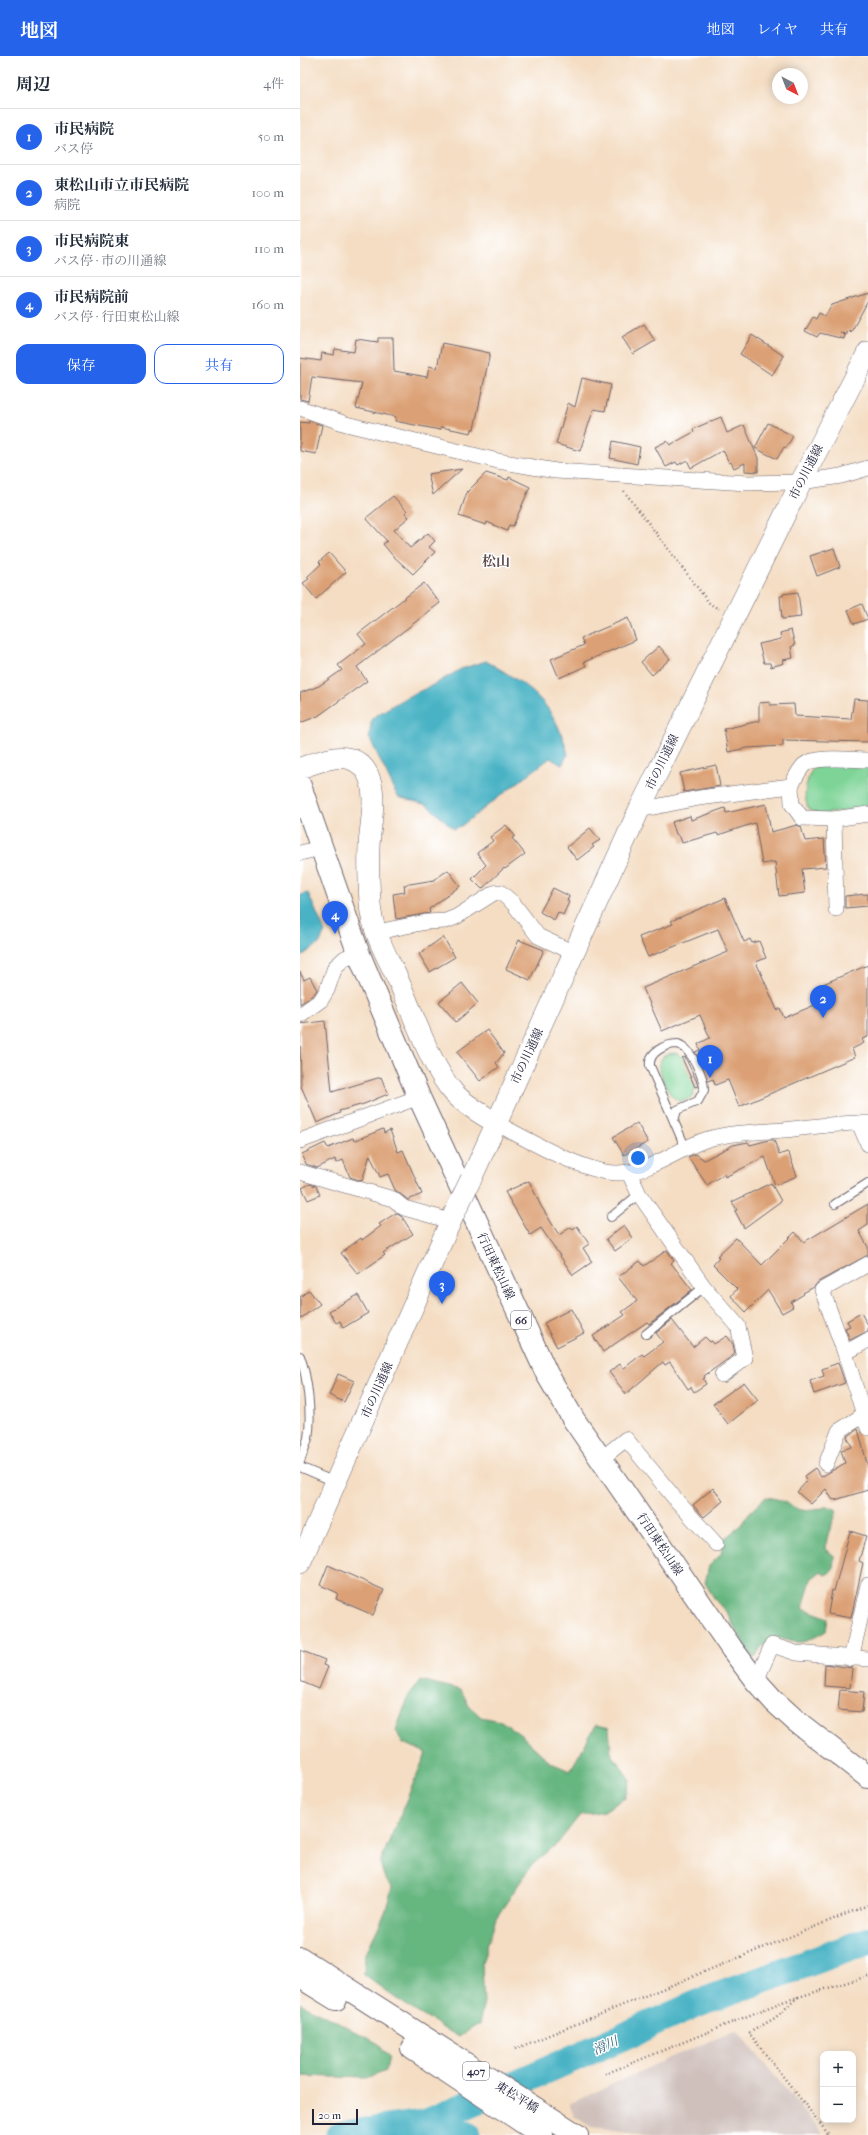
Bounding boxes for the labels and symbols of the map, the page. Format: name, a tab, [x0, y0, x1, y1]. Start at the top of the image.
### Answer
north arrow	[772, 68, 808, 104]
street label: 市の川通線	[786, 442, 826, 502]
district label: 松山	[482, 553, 510, 570]
street label: 市の川通線	[643, 732, 681, 792]
pin: 4	[322, 901, 348, 934]
pin: 2	[810, 985, 836, 1018]
street label: 市の川通線	[508, 1026, 546, 1086]
pin: 1	[697, 1045, 723, 1078]
your location	[628, 1148, 648, 1168]
street label: 行田東松山線	[474, 1230, 518, 1302]
pin: 3	[429, 1271, 455, 1304]
road number: 66	[511, 1311, 531, 1329]
street label: 市の川通線	[358, 1360, 396, 1420]
street label: 行田東松山線	[634, 1510, 686, 1578]
water label: 滑川	[590, 2033, 622, 2058]
road number: 407	[463, 2062, 489, 2080]
street label: 東松平橋	[493, 2078, 541, 2116]
scale bar	[312, 2107, 358, 2126]

